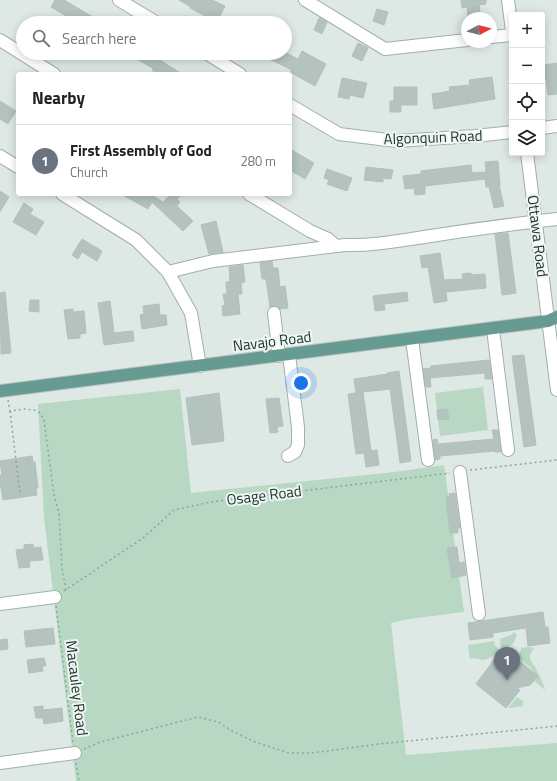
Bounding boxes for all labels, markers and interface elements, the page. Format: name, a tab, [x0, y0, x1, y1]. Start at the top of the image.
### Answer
north arrow	[461, 12, 497, 48]
map controls	[509, 12, 545, 156]
button: +	[509, 12, 545, 48]
search box	[16, 16, 292, 60]
icon: search	[30, 27, 52, 49]
text: Search here	[62, 27, 136, 50]
button: −	[509, 48, 545, 84]
button: locate	[509, 84, 545, 120]
text: Nearby	[32, 85, 85, 111]
button: layers	[509, 120, 545, 156]
street label: Algonquin Road	[383, 124, 483, 150]
text: First Assembly of God	[70, 139, 212, 162]
text: 1	[41, 151, 49, 171]
text: 280 m	[240, 151, 276, 171]
text: Church	[70, 162, 108, 182]
street label: Ottawa Road	[522, 194, 554, 278]
street label: Navajo Road	[231, 325, 313, 357]
your location	[291, 373, 311, 393]
street label: Osage Road	[225, 479, 303, 511]
street label: Macauley Road	[60, 639, 94, 737]
pin: 1	[494, 647, 520, 680]

